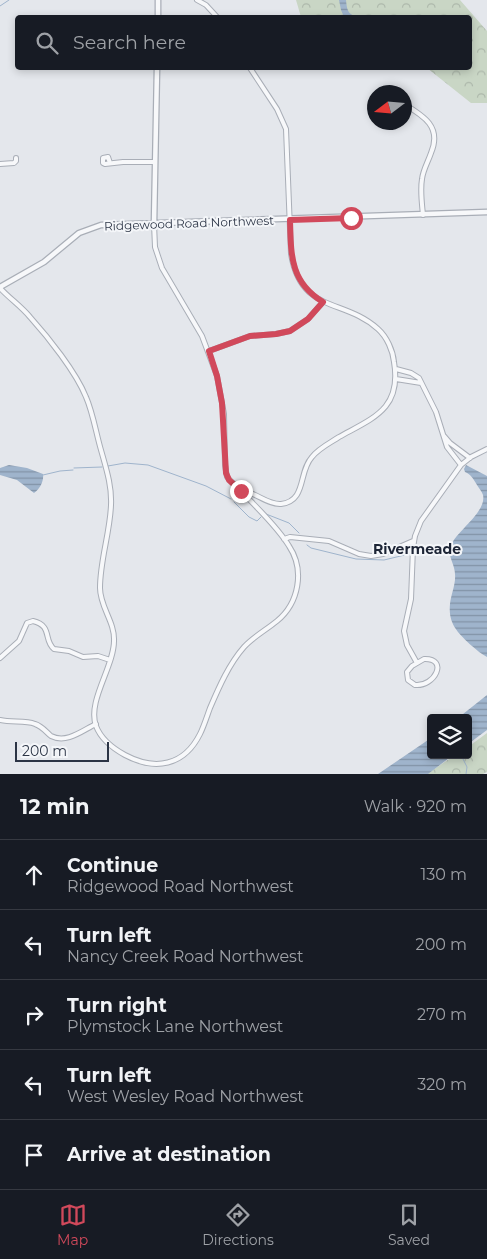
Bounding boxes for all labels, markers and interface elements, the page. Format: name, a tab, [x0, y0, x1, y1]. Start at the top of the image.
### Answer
search box	[15, 15, 472, 70]
icon: search	[33, 29, 61, 57]
text: Search here	[73, 31, 186, 54]
north arrow	[367, 85, 412, 130]
route start	[340, 207, 363, 230]
street label: Ridgewood Road Northwest	[104, 213, 274, 233]
route end	[230, 480, 253, 503]
district label: Rivermeade	[373, 540, 461, 558]
map controls	[427, 714, 472, 759]
button: layers	[427, 714, 472, 759]
scale bar	[15, 739, 109, 762]
text: 200 m	[22, 742, 67, 760]
text: 12 min	[20, 794, 89, 819]
text: Walk · 920 m	[364, 797, 467, 816]
text: Continue	[67, 854, 158, 877]
icon: ahead	[20, 861, 48, 889]
text: 130 m	[420, 865, 467, 884]
text: Ridgewood Road Northwest	[67, 877, 294, 896]
text: Turn left	[67, 924, 152, 947]
icon: left	[20, 931, 48, 959]
text: 200 m	[416, 935, 467, 954]
text: Nancy Creek Road Northwest	[67, 947, 303, 966]
text: Turn right	[67, 994, 167, 1017]
icon: right	[20, 1001, 48, 1029]
text: 270 m	[417, 1005, 467, 1024]
text: Plymstock Lane Northwest	[67, 1017, 283, 1036]
text: Turn left	[67, 1064, 152, 1087]
icon: left	[20, 1071, 48, 1099]
text: 320 m	[417, 1075, 467, 1094]
text: West Wesley Road Northwest	[67, 1087, 304, 1106]
icon: arrive	[20, 1141, 48, 1169]
text: Arrive at destination	[67, 1143, 271, 1166]
tab: Map	[57, 1201, 88, 1249]
tab: Directions	[202, 1201, 274, 1249]
tab: Saved	[388, 1201, 430, 1249]

